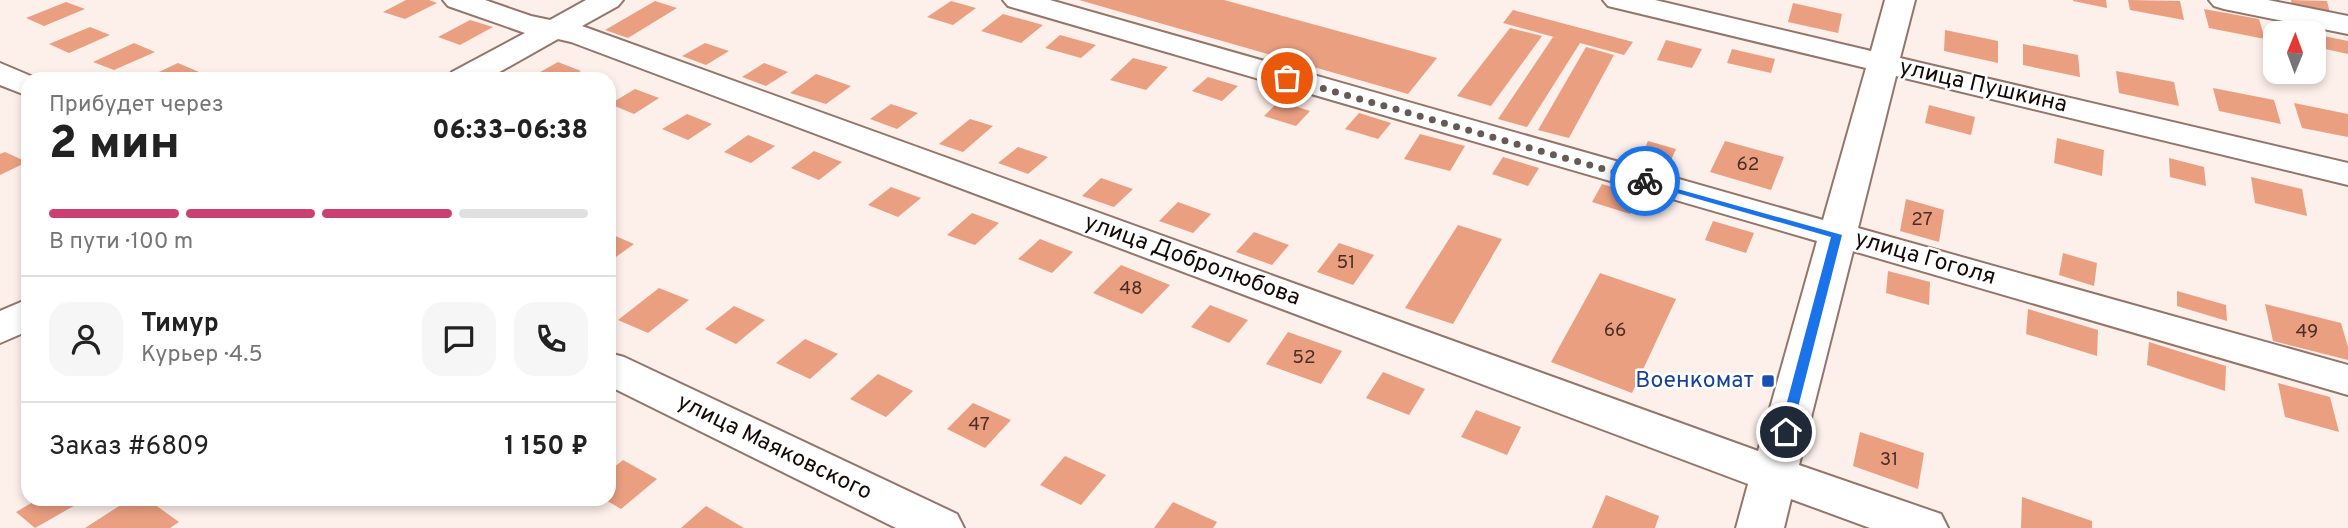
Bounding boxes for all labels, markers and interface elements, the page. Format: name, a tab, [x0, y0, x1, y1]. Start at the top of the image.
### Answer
north arrow	[2263, 21, 2326, 84]
map controls	[2263, 21, 2326, 84]
pin	[1257, 48, 1317, 108]
street label: улица Пушкина	[1896, 54, 2070, 120]
icon: bag	[1268, 59, 1306, 97]
text: Прибудет через	[49, 91, 224, 120]
text: 06:33–06:38	[432, 115, 588, 148]
text: 2 мин	[49, 116, 180, 175]
courier	[1610, 146, 1680, 216]
house number: 62	[1737, 153, 1759, 177]
icon: bike	[1626, 162, 1664, 200]
street label: улица Добролюбова	[1080, 208, 1304, 314]
house number: 27	[1911, 208, 1933, 232]
street label: улица Гоголя	[1851, 225, 1999, 293]
text: В пути · 100 m	[49, 228, 193, 257]
house number: 51	[1337, 251, 1355, 275]
house number: 48	[1119, 277, 1143, 301]
button: person	[49, 302, 123, 376]
button: chat	[422, 302, 496, 376]
button: phone	[514, 302, 588, 376]
text: Тимур	[141, 308, 219, 341]
house number: 66	[1604, 319, 1626, 343]
house number: 49	[2296, 320, 2318, 344]
text: Курьер · 4.5	[141, 341, 263, 370]
house number: 52	[1292, 346, 1316, 370]
place label: Военкомат	[1635, 367, 1754, 396]
marker: Военкомат	[1760, 373, 1776, 389]
street label: улица Маяковского	[672, 388, 876, 508]
pin	[1756, 402, 1816, 462]
house number: 47	[968, 413, 990, 437]
icon: home	[1767, 413, 1805, 451]
text: Заказ #6809	[49, 431, 209, 464]
text: 1 150 ₽	[504, 431, 588, 464]
house number: 31	[1880, 448, 1898, 472]

